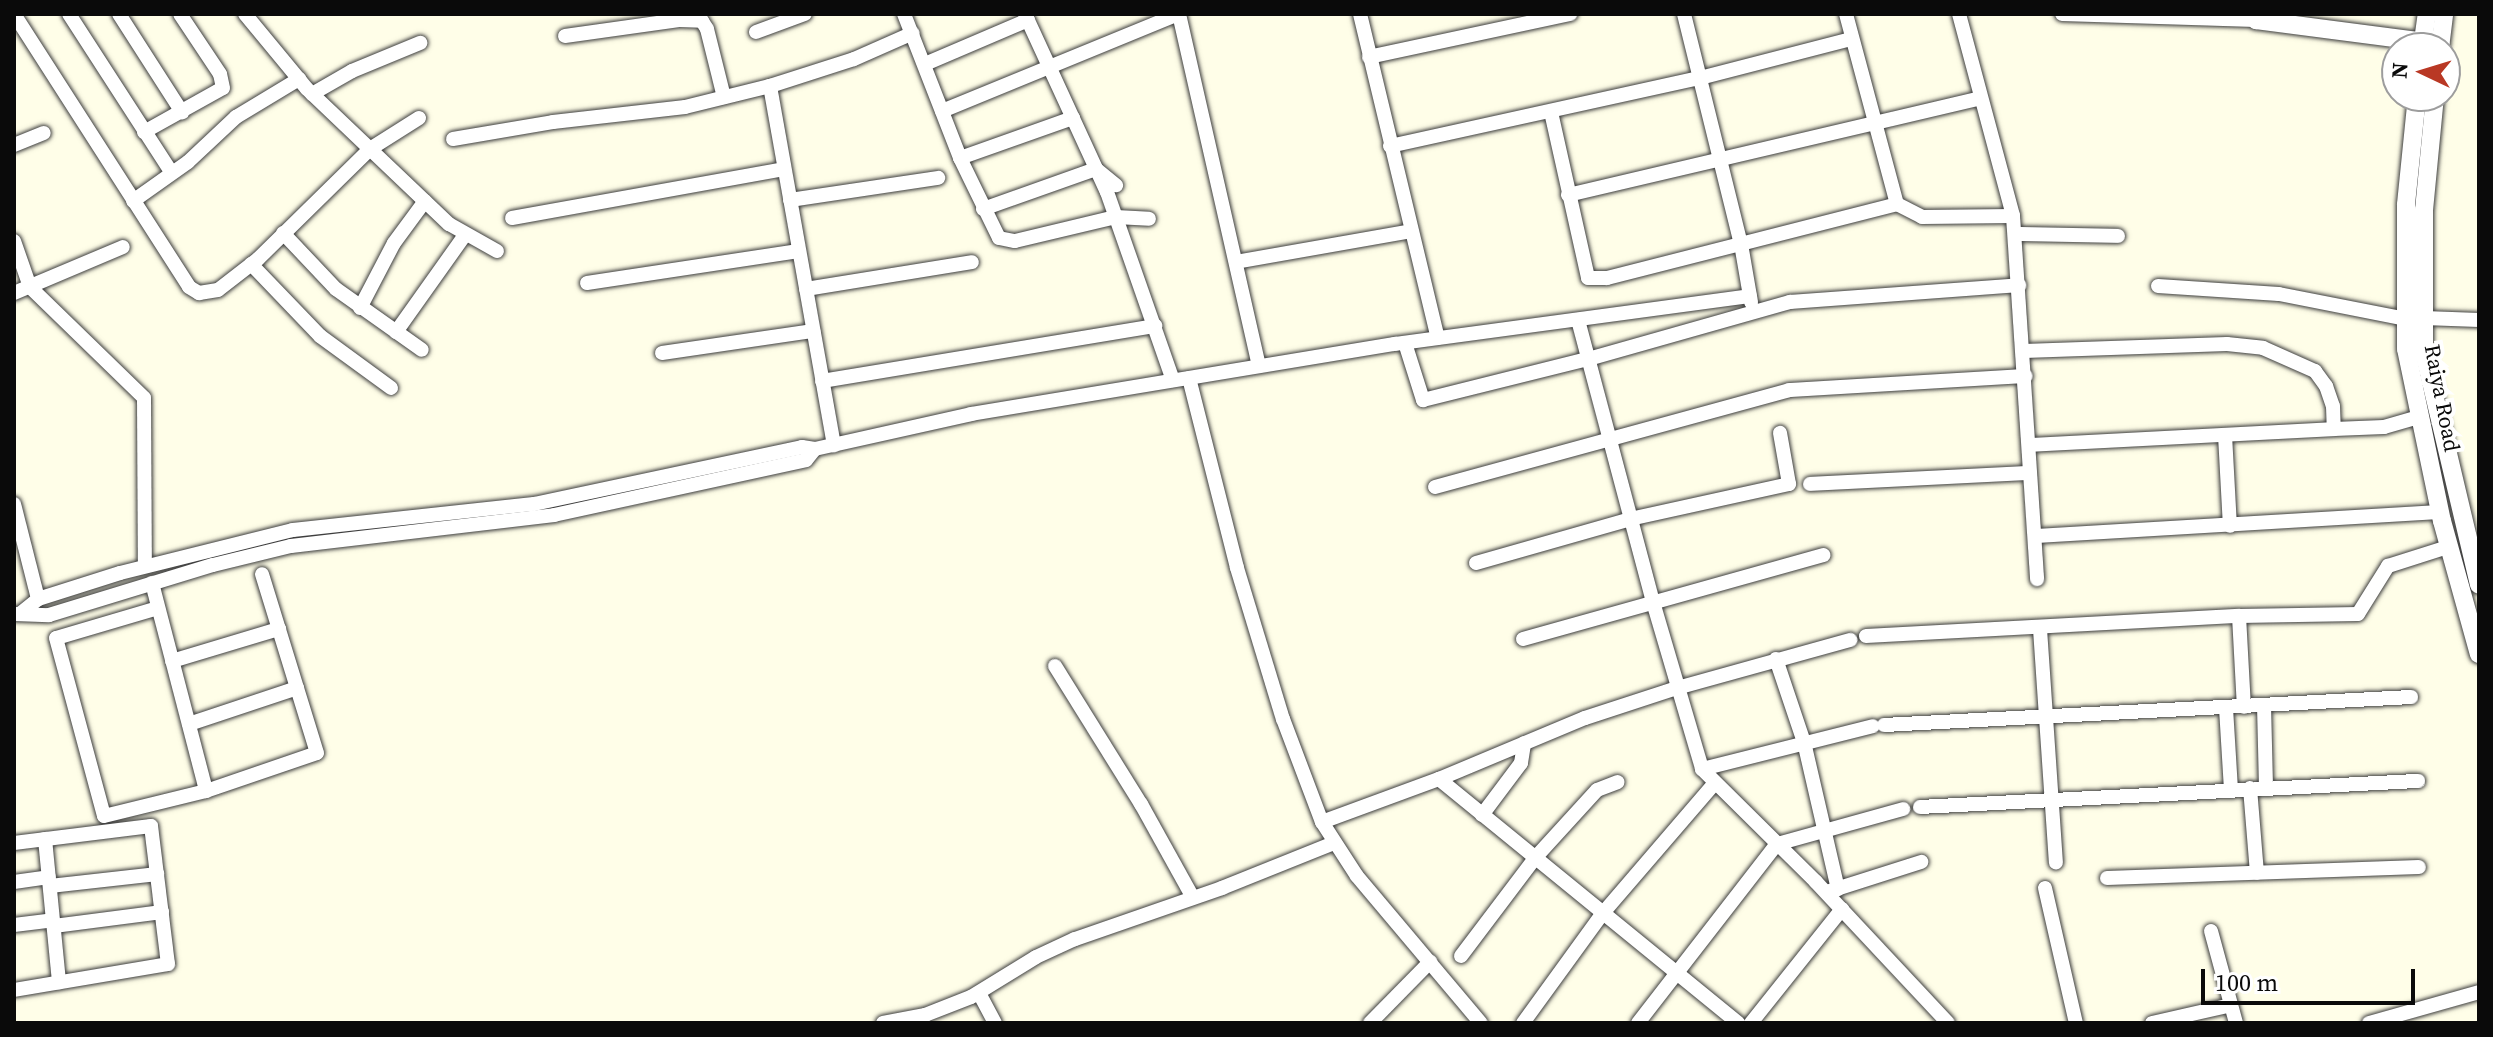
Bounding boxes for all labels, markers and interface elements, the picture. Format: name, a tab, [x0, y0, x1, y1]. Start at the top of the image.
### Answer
north arrow	[2381, 32, 2461, 112]
text: N	[2384, 61, 2415, 80]
street label: Raiya Road	[2419, 342, 2465, 454]
scale bar	[2205, 953, 2419, 1003]
text: 100 m	[2215, 966, 2278, 999]

